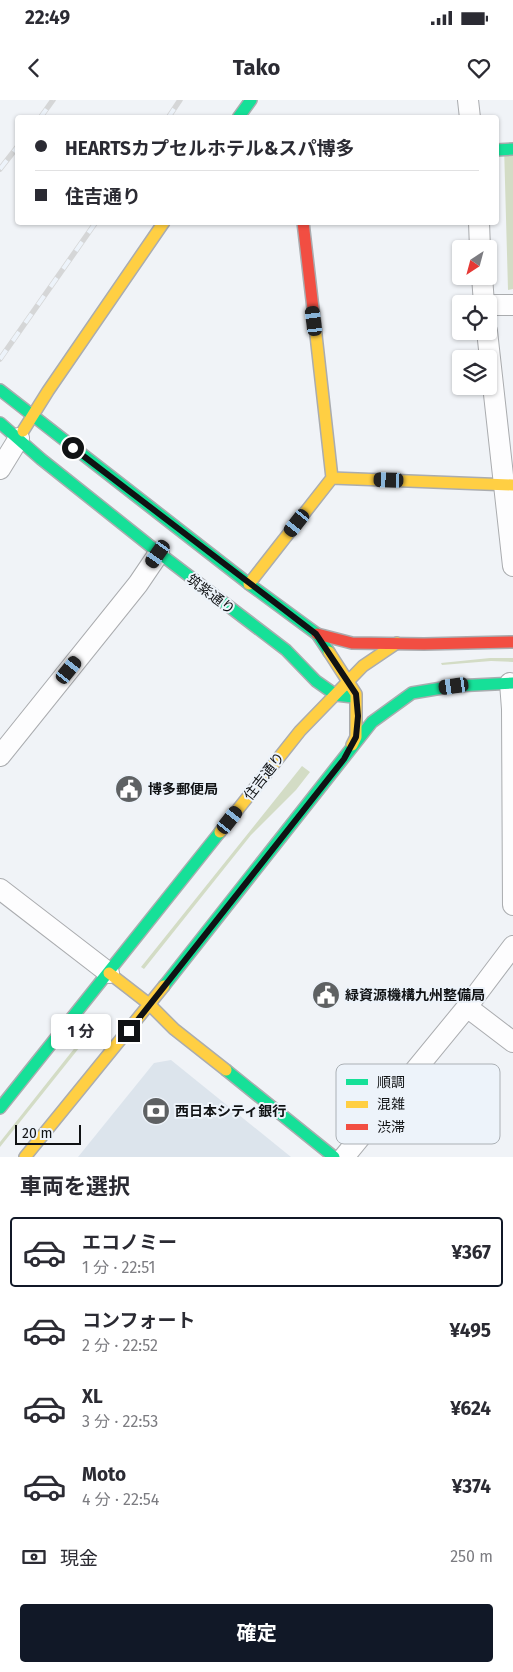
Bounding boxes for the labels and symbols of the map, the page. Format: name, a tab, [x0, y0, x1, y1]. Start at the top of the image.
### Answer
north arrow	[452, 240, 498, 285]
car	[304, 305, 323, 337]
route start	[62, 437, 84, 459]
car	[373, 472, 404, 488]
car	[281, 507, 312, 539]
car	[143, 537, 172, 571]
street label: 筑紫通り	[183, 571, 238, 618]
car	[53, 654, 84, 686]
car	[438, 676, 469, 696]
street label: 住吉通り	[240, 749, 288, 804]
public building icon: 博多郵便局	[114, 774, 144, 804]
place label: 博多郵便局	[148, 781, 218, 798]
car	[214, 804, 245, 836]
public building icon: 緑資源機構九州整備局	[311, 980, 341, 1010]
place label: 緑資源機構九州整備局	[345, 987, 485, 1004]
callout: 1 分	[52, 1014, 112, 1048]
route end	[118, 1020, 140, 1042]
legend	[336, 1064, 500, 1144]
text: 順調	[377, 1074, 405, 1091]
bank icon: 西日本シティ銀行	[141, 1096, 171, 1126]
text: 混雑	[377, 1096, 405, 1113]
place label: 西日本シティ銀行	[175, 1103, 286, 1120]
text: 渋滞	[377, 1119, 405, 1136]
scale bar	[15, 1122, 81, 1145]

